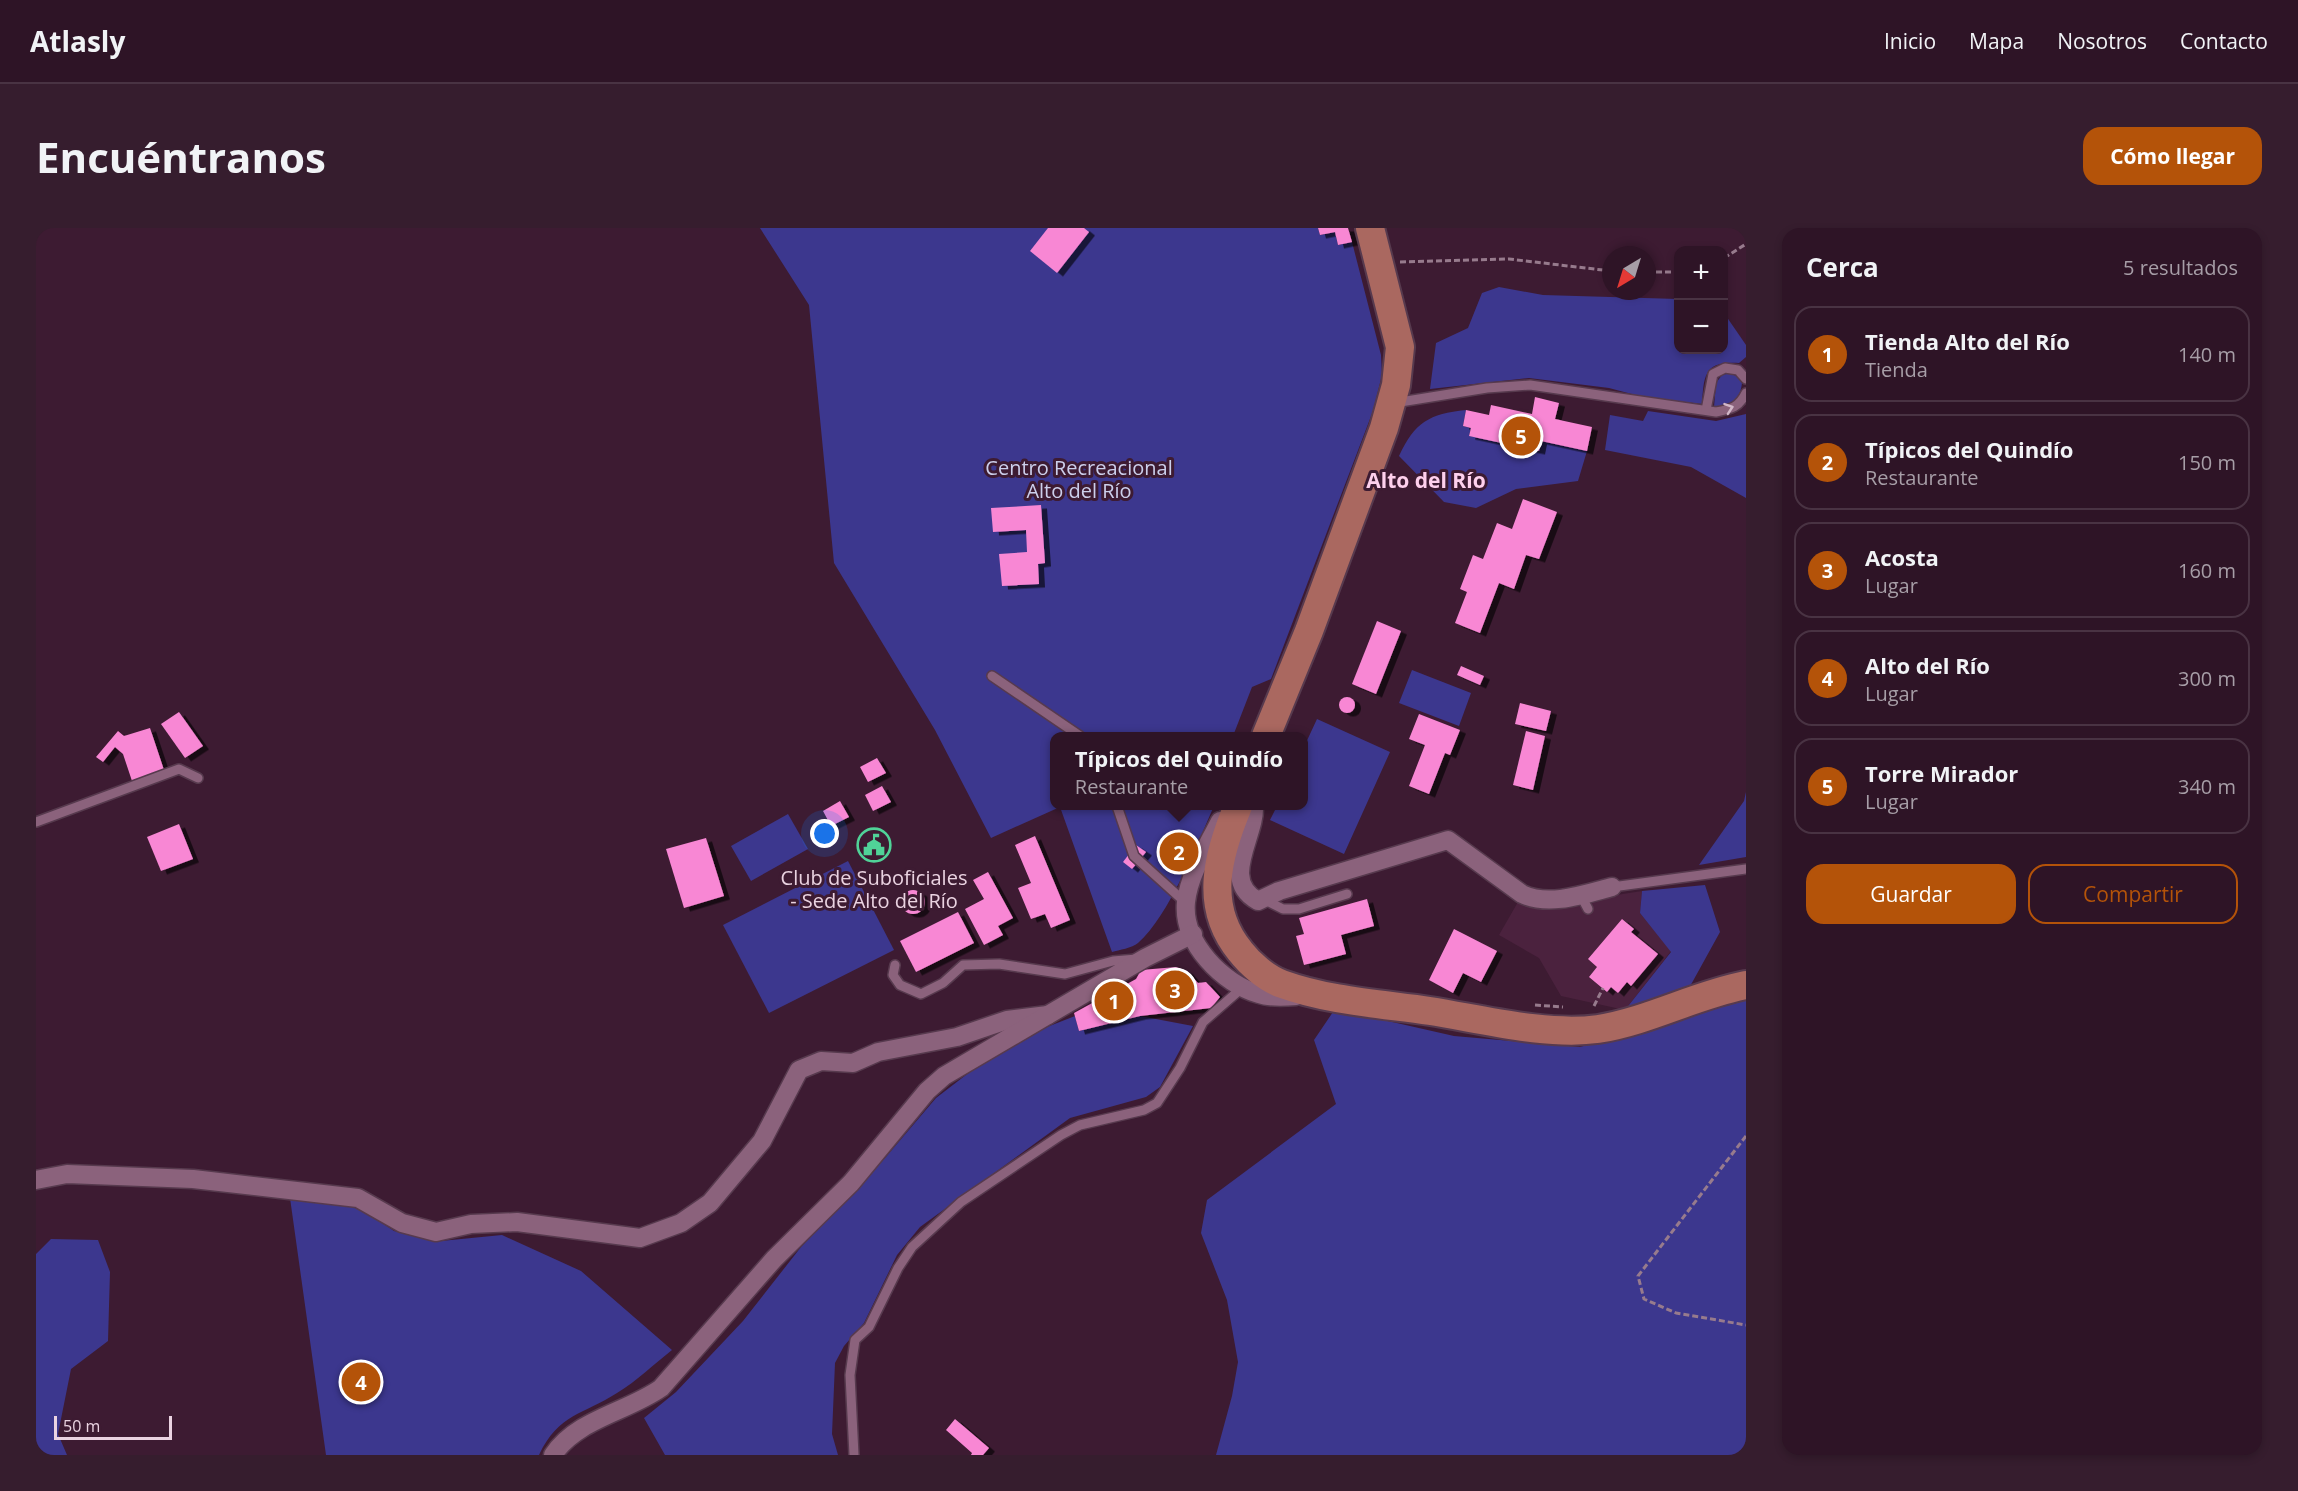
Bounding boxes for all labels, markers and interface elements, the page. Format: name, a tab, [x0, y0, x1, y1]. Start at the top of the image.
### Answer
text: Atlasly	[30, 22, 125, 60]
text: Inicio	[1884, 27, 1936, 55]
text: Mapa	[1969, 27, 2024, 55]
text: Nosotros	[2057, 27, 2147, 55]
text: Contacto	[2180, 27, 2268, 55]
button: Cómo llegar	[2083, 127, 2262, 185]
text: Encuéntranos	[36, 128, 326, 185]
north arrow	[1602, 246, 1656, 300]
map controls	[1674, 246, 1728, 354]
button: +	[1674, 246, 1728, 300]
text: Cerca	[1806, 249, 1879, 285]
text: 5 resultados	[2123, 254, 2238, 281]
button: −	[1674, 300, 1728, 354]
text: Tienda Alto del Río	[1865, 326, 2070, 356]
text: 1	[1822, 341, 1833, 368]
text: 140 m	[2178, 341, 2236, 368]
text: Tienda	[1865, 356, 1928, 383]
one-way arrow	[1724, 403, 1734, 415]
pin: 5	[1502, 414, 1540, 458]
text: Típicos del Quindío	[1865, 434, 2073, 464]
text: 2	[1822, 449, 1833, 476]
text: 150 m	[2178, 449, 2236, 476]
park label: Centro Recreacional Alto del Río	[985, 454, 1173, 504]
text: Restaurante	[1865, 464, 1979, 491]
district label: Alto del Río	[1366, 466, 1486, 494]
text: Acosta	[1865, 542, 1939, 572]
text: 3	[1822, 557, 1833, 584]
text: 160 m	[2178, 557, 2236, 584]
text: Lugar	[1865, 572, 1918, 599]
text: Alto del Río	[1865, 650, 1990, 680]
text: 4	[1822, 665, 1833, 692]
text: 300 m	[2178, 665, 2236, 692]
text: Lugar	[1865, 680, 1918, 707]
popup	[1050, 732, 1308, 810]
text: Típicos del Quindío	[1075, 743, 1283, 773]
text: Torre Mirador	[1865, 758, 2018, 788]
text: Restaurante	[1075, 773, 1188, 800]
text: 5	[1822, 773, 1833, 800]
text: 340 m	[2178, 773, 2236, 800]
text: Lugar	[1865, 788, 1918, 815]
your location	[810, 819, 839, 848]
public building icon: Club de Suboficiales - Sede Alto del Río	[856, 827, 892, 863]
pin: 2	[1160, 830, 1198, 874]
place label: Club de Suboficiales - Sede Alto del Río	[781, 864, 967, 914]
button: Guardar	[1806, 864, 2016, 924]
button: Compartir	[2028, 864, 2238, 924]
pin: 3	[1156, 968, 1194, 1012]
pin: 1	[1094, 978, 1134, 1024]
pin: 4	[342, 1360, 380, 1404]
scale bar	[54, 1413, 172, 1440]
text: 50 m	[63, 1415, 100, 1437]

